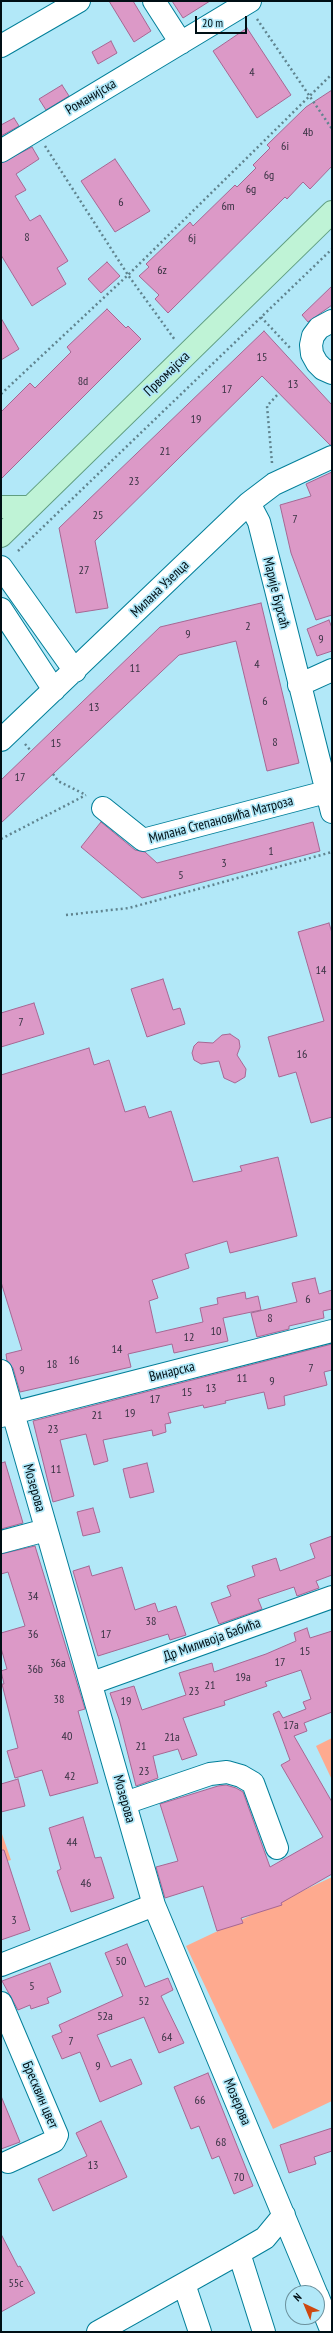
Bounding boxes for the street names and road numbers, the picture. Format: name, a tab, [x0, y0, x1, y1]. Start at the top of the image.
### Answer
street label: Романијска	[63, 75, 119, 119]
street label: Првомајска	[141, 348, 193, 400]
street label: Марије Бурсаћ	[259, 556, 293, 630]
street label: Милана Узелца	[127, 557, 193, 621]
street label: Милана Степановића Матроза	[147, 793, 295, 847]
street label: Винарска	[147, 1358, 197, 1386]
street label: Мозерова	[19, 1462, 49, 1514]
street label: Др Миливоја Бабића	[161, 1615, 263, 1665]
street label: Мозерова	[109, 1773, 139, 1825]
street label: Бресквин цвет	[18, 2059, 62, 2131]
street label: Мозерова	[220, 2076, 254, 2128]

